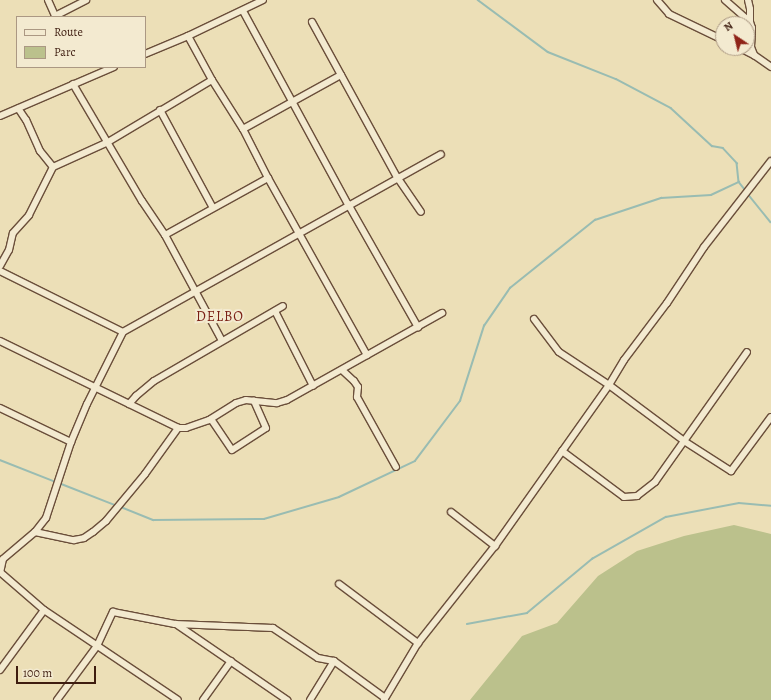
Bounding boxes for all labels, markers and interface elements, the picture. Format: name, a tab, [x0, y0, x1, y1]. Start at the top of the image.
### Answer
legend	[16, 16, 146, 68]
north arrow	[715, 16, 755, 56]
text: N	[721, 18, 736, 35]
text: Route	[54, 24, 83, 40]
text: Parc	[54, 44, 76, 60]
district label: DELBO	[196, 309, 244, 325]
scale bar	[18, 658, 98, 684]
text: 100 m	[23, 665, 52, 681]

